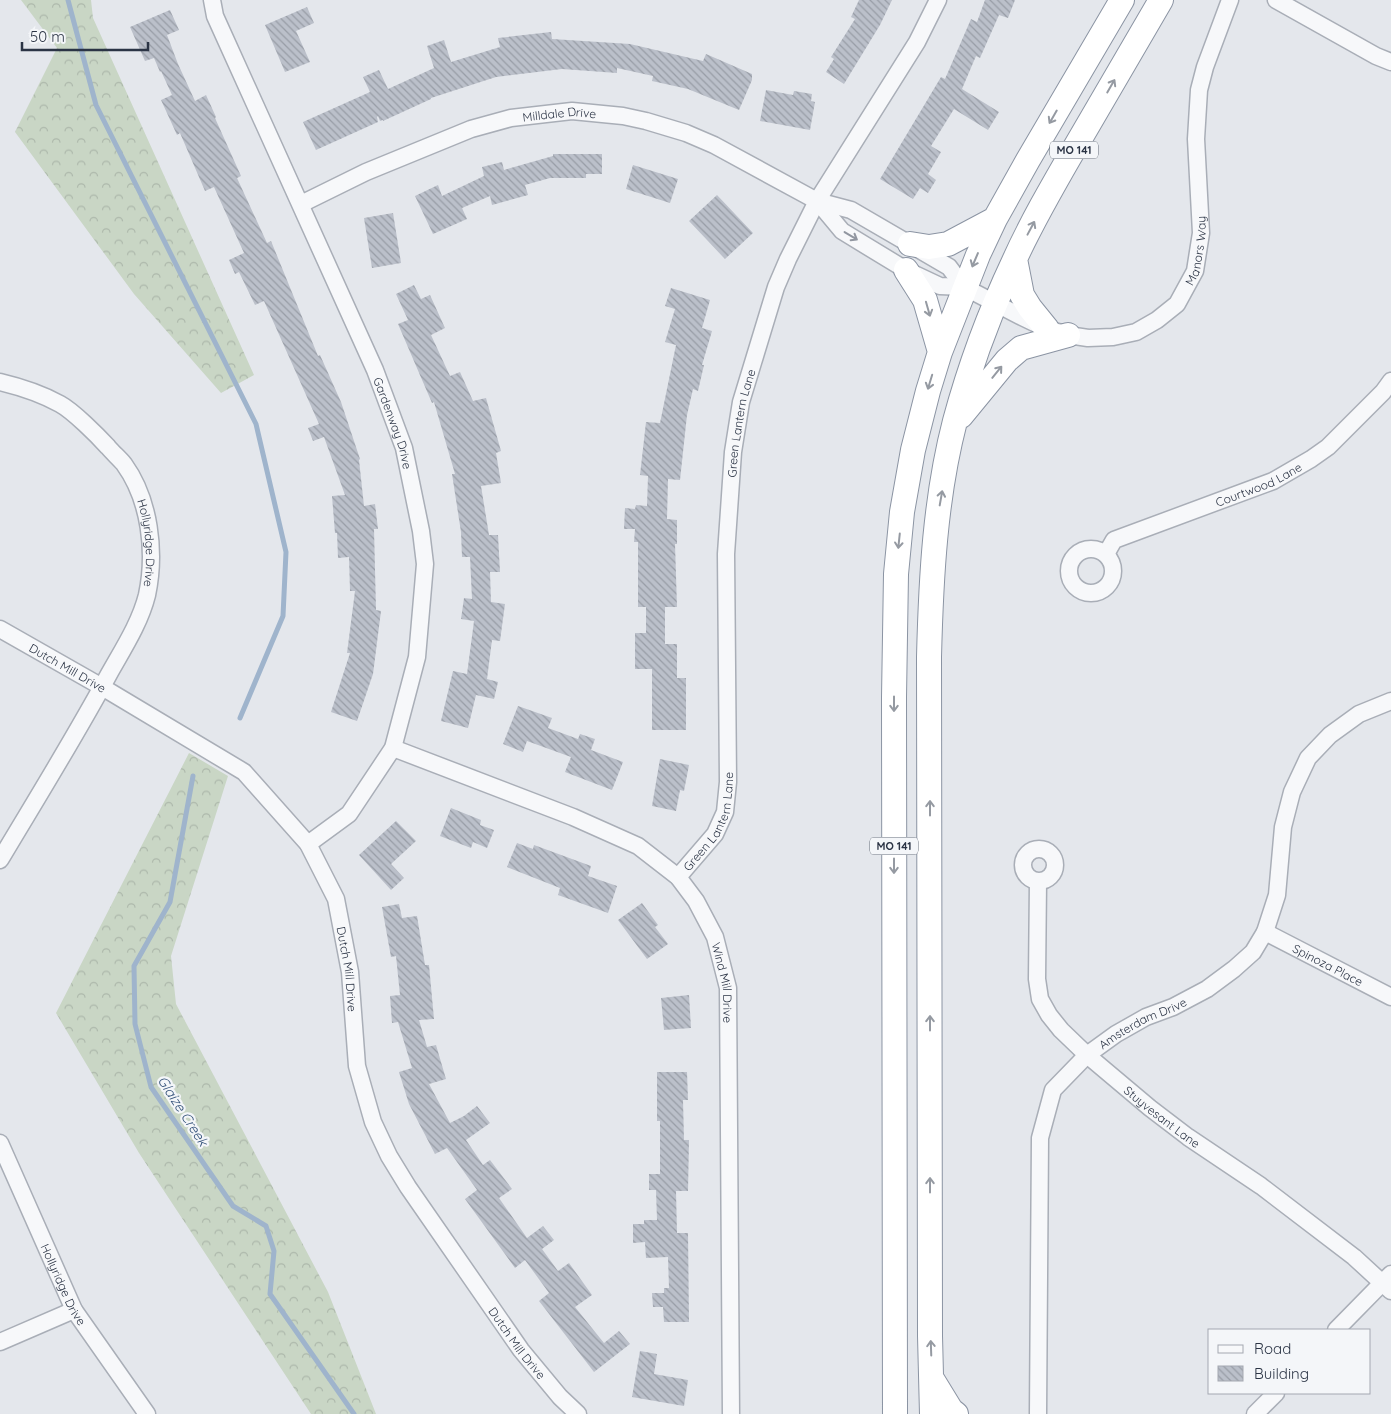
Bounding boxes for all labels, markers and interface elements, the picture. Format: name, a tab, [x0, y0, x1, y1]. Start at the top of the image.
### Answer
scale bar	[22, 20, 149, 52]
text: 50 m	[30, 27, 65, 46]
one-way arrow	[1106, 80, 1116, 94]
street label: Milldale Drive	[522, 103, 597, 124]
one-way arrow	[1048, 110, 1058, 124]
road number: MO 141	[1050, 142, 1098, 158]
street label: Manors Way	[1181, 215, 1209, 288]
one-way arrow	[1027, 221, 1036, 236]
one-way arrow	[843, 232, 857, 242]
one-way arrow	[970, 252, 980, 267]
one-way arrow	[923, 300, 933, 316]
one-way arrow	[991, 365, 1002, 378]
street label: Green Lantern Lane	[724, 367, 758, 478]
one-way arrow	[925, 374, 935, 390]
street label: Gardenway Drive	[371, 375, 416, 471]
street label: Courtwood Lane	[1213, 459, 1304, 509]
one-way arrow	[936, 490, 946, 506]
street label: Hollyridge Drive	[135, 497, 158, 588]
one-way arrow	[895, 533, 904, 549]
street label: Dutch Mill Drive	[27, 640, 109, 695]
one-way arrow	[889, 695, 899, 711]
street label: Green Lantern Lane	[679, 772, 736, 874]
one-way arrow	[925, 800, 935, 816]
road number: MO 141	[870, 838, 918, 854]
one-way arrow	[889, 858, 899, 874]
street label: Dutch Mill Drive	[334, 925, 360, 1012]
street label: Spinoza Place	[1290, 940, 1366, 989]
street label: Wind Mill Drive	[709, 941, 736, 1023]
street label: Amsterdam Drive	[1095, 994, 1189, 1052]
one-way arrow	[925, 1015, 935, 1032]
water label: Glaize Creek	[154, 1072, 213, 1151]
street label: Stuyvesant Lane	[1121, 1082, 1203, 1151]
one-way arrow	[925, 1178, 935, 1194]
street label: Hollyridge Drive	[38, 1241, 90, 1328]
street label: Dutch Mill Drive	[486, 1304, 549, 1382]
legend	[1208, 1329, 1371, 1394]
text: Road	[1254, 1339, 1291, 1358]
one-way arrow	[926, 1340, 935, 1356]
text: Building	[1254, 1364, 1309, 1383]

